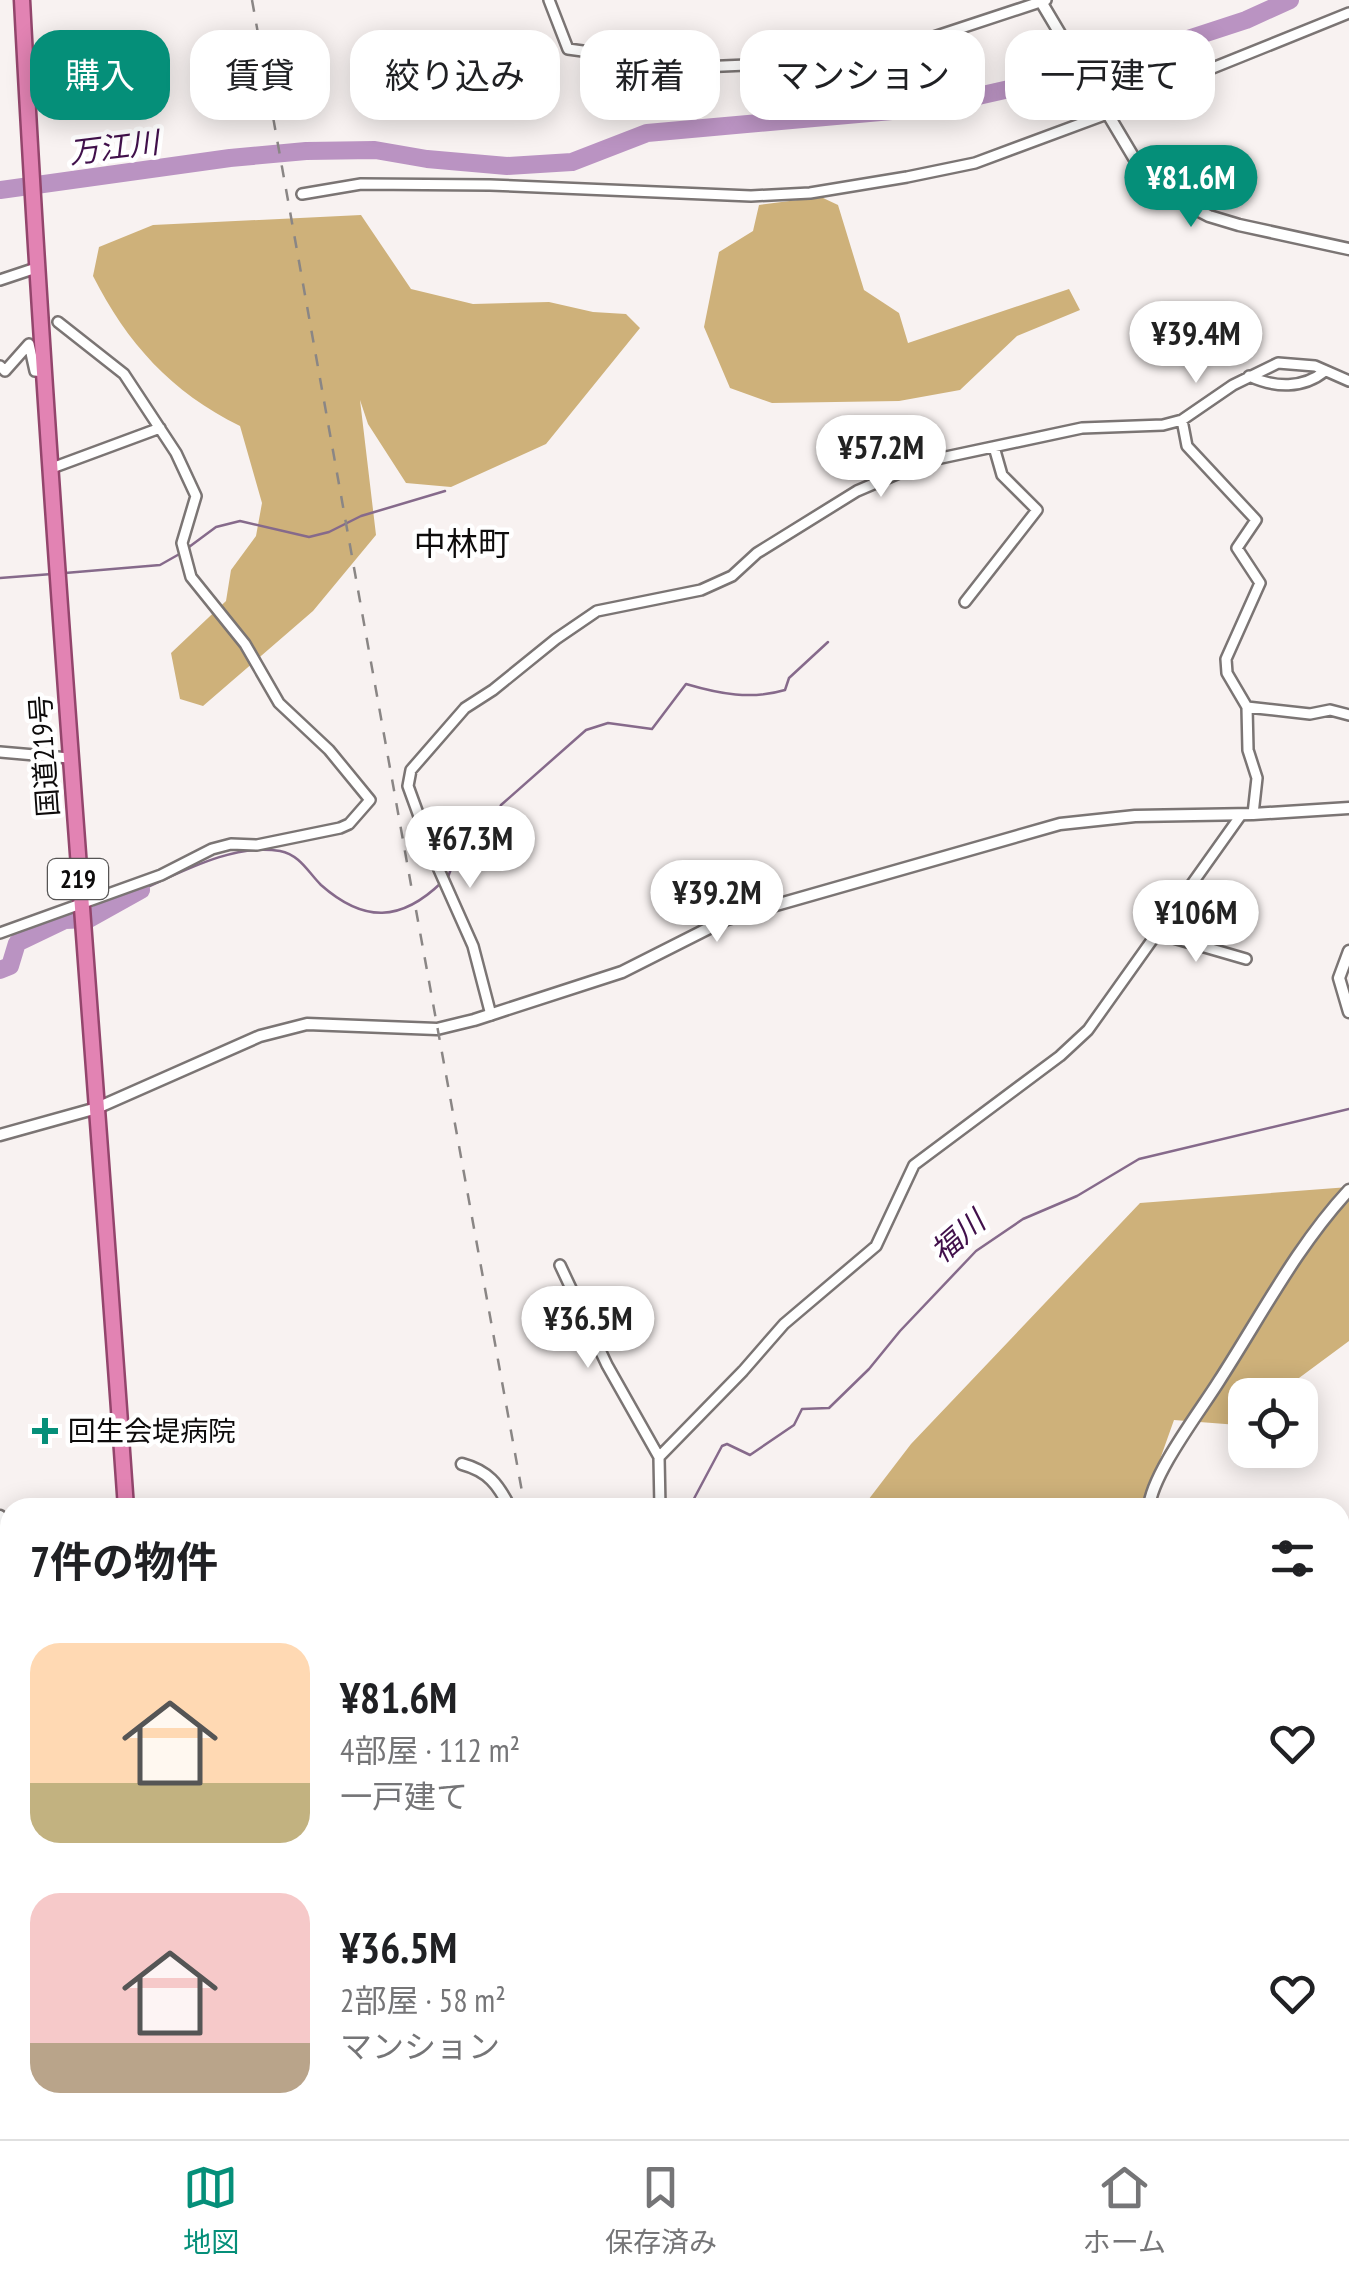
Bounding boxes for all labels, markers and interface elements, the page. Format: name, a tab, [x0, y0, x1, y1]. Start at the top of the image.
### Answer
chip: 購入	[30, 30, 170, 120]
chip: 賃貸	[190, 30, 330, 120]
chip: 絞り込み	[350, 30, 560, 120]
chip: 新着	[580, 30, 720, 120]
chip: マンション	[740, 30, 985, 120]
chip: 一戸建て	[1005, 30, 1215, 120]
water label: 万江川	[67, 121, 164, 171]
pin: ¥81.6M	[1110, 145, 1272, 230]
text: ¥81.6M	[1146, 156, 1236, 198]
pin: ¥39.4M	[1115, 301, 1277, 386]
text: ¥39.4M	[1151, 312, 1241, 354]
pin: ¥57.2M	[800, 415, 962, 500]
text: ¥57.2M	[838, 426, 924, 468]
district label: 中林町	[414, 522, 510, 564]
street label: 国道219号	[21, 694, 66, 818]
pin: ¥67.3M	[389, 806, 551, 891]
text: ¥67.3M	[427, 817, 513, 859]
road number: 219	[48, 859, 108, 899]
pin: ¥39.2M	[636, 860, 798, 945]
text: ¥39.2M	[672, 871, 762, 913]
pin: ¥106M	[1126, 880, 1266, 965]
text: ¥106M	[1155, 891, 1237, 933]
water label: 福川	[922, 1200, 995, 1270]
pin: ¥36.5M	[507, 1286, 669, 1371]
text: ¥36.5M	[543, 1297, 633, 1339]
map controls	[1228, 1378, 1318, 1468]
button: locate	[1228, 1378, 1318, 1468]
place label: 回生会堤病院	[68, 1412, 236, 1449]
marker: 回生会堤病院	[32, 1418, 58, 1444]
icon: filters	[1265, 1531, 1320, 1586]
text: 7件の物件	[30, 1534, 218, 1589]
text: ¥81.6M	[340, 1670, 457, 1725]
icon: home	[110, 1683, 230, 1803]
icon: heart	[1265, 1716, 1320, 1771]
text: 4部屋 · 112 m²	[340, 1729, 520, 1771]
text: 一戸建て	[340, 1775, 468, 1817]
text: ¥36.5M	[340, 1920, 457, 1975]
icon: home	[110, 1933, 230, 2053]
icon: heart	[1265, 1966, 1320, 2021]
text: 2部屋 · 58 m²	[340, 1979, 506, 2021]
text: マンション	[340, 2025, 500, 2067]
tab: 地図	[183, 2160, 239, 2260]
tab: 保存済み	[605, 2160, 717, 2260]
tab: ホーム	[1083, 2160, 1166, 2260]

